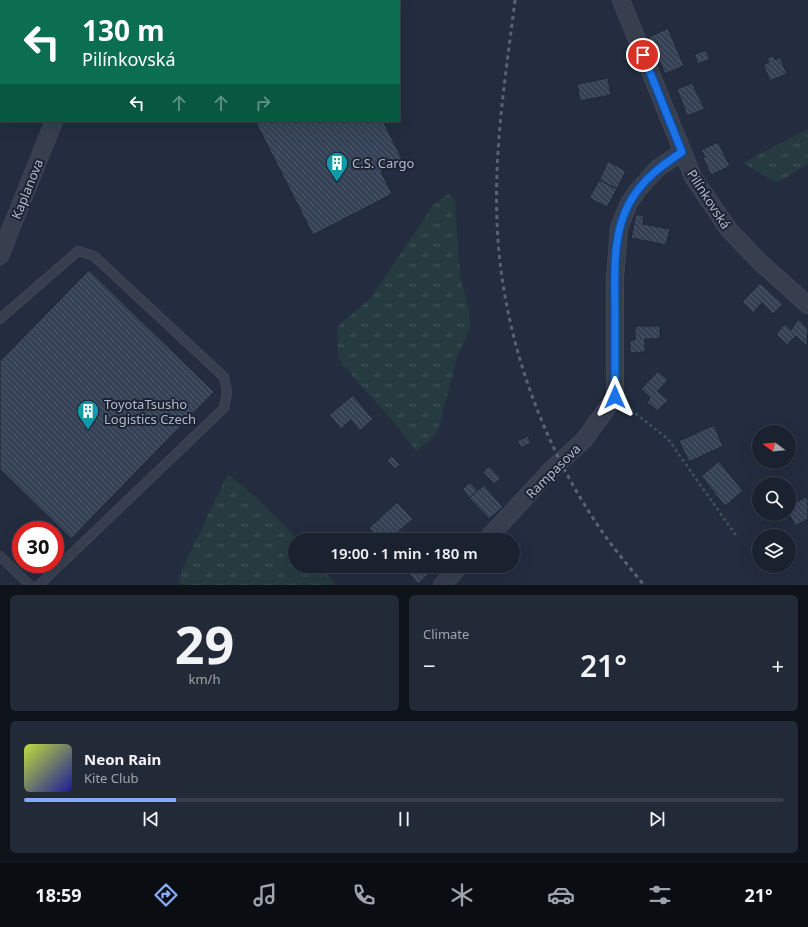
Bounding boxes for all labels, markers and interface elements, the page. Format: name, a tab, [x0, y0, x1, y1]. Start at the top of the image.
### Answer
text: 130 m	[82, 11, 165, 49]
icon: left	[16, 16, 68, 68]
pin	[626, 38, 660, 72]
icon: arrive	[632, 44, 654, 66]
text: Pilínkovská	[82, 47, 176, 71]
icon: left	[126, 92, 148, 114]
icon: ahead	[168, 92, 190, 114]
icon: ahead	[210, 92, 232, 114]
icon: right	[252, 92, 274, 114]
building icon: C.S. Cargo	[324, 150, 350, 183]
place label: C.S. Cargo	[352, 154, 414, 172]
street label: Kaplanova	[7, 156, 47, 222]
street label: Pilínkovská	[683, 166, 735, 232]
position arrow	[594, 376, 636, 418]
place label: ToyotaTsusho Logistics Czech	[104, 395, 196, 428]
building icon: ToyotaTsusho Logistics Czech	[75, 398, 101, 431]
north arrow	[752, 425, 796, 469]
map controls	[752, 425, 796, 573]
street label: Rampasova	[522, 440, 584, 502]
button: search	[752, 477, 796, 521]
speed limit sign: 30	[12, 521, 64, 573]
button: layers	[752, 529, 796, 573]
text: 19:00 · 1 min · 180 m	[330, 543, 478, 563]
text: 29	[175, 608, 234, 679]
text: Climate	[423, 625, 469, 643]
text: 21°	[580, 645, 627, 686]
text: −	[423, 650, 436, 680]
text: +	[771, 650, 784, 680]
text: km/h	[189, 670, 220, 688]
text: Neon Rain	[84, 749, 161, 769]
text: Kite Club	[84, 769, 138, 787]
icon: previous	[140, 808, 162, 830]
icon: pause	[393, 808, 415, 830]
icon: next	[646, 808, 668, 830]
icon: directions	[152, 881, 180, 909]
icon: music	[251, 881, 279, 909]
icon: phone	[350, 881, 378, 909]
icon: climate	[448, 881, 476, 909]
icon: car	[547, 881, 575, 909]
icon: filters	[646, 881, 674, 909]
text: 18:59	[35, 883, 82, 907]
text: 21°	[744, 883, 773, 907]

